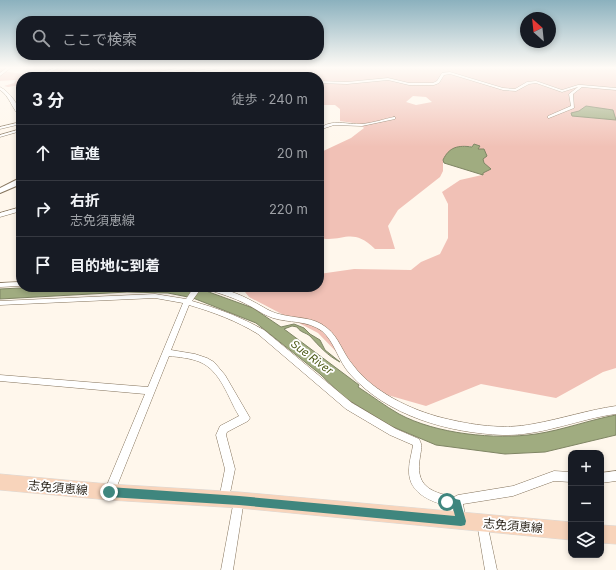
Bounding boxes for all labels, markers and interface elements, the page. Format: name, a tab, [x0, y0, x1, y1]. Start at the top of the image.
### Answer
north arrow	[520, 12, 556, 48]
search box	[16, 16, 324, 60]
icon: search	[30, 27, 52, 49]
text: ここで検索	[62, 30, 137, 49]
text: 3 分	[32, 90, 64, 110]
text: 徒歩 · 240 m	[232, 91, 308, 107]
icon: ahead	[32, 142, 54, 164]
text: 直進	[70, 144, 100, 163]
text: 20 m	[277, 145, 308, 161]
text: 右折	[70, 191, 100, 210]
icon: right	[32, 198, 54, 220]
text: 220 m	[269, 201, 308, 217]
text: 志免須恵線	[70, 212, 135, 228]
icon: arrive	[32, 254, 54, 276]
text: 目的地に到着	[70, 256, 160, 275]
water label: Sue River	[288, 337, 337, 378]
map controls	[568, 450, 604, 558]
button: +	[568, 450, 604, 486]
street label: 志免須恵線	[27, 477, 89, 498]
route end	[100, 483, 118, 501]
button: −	[568, 486, 604, 522]
route start	[438, 493, 456, 511]
street label: 志免須恵線	[482, 515, 544, 536]
button: layers	[568, 522, 604, 558]

